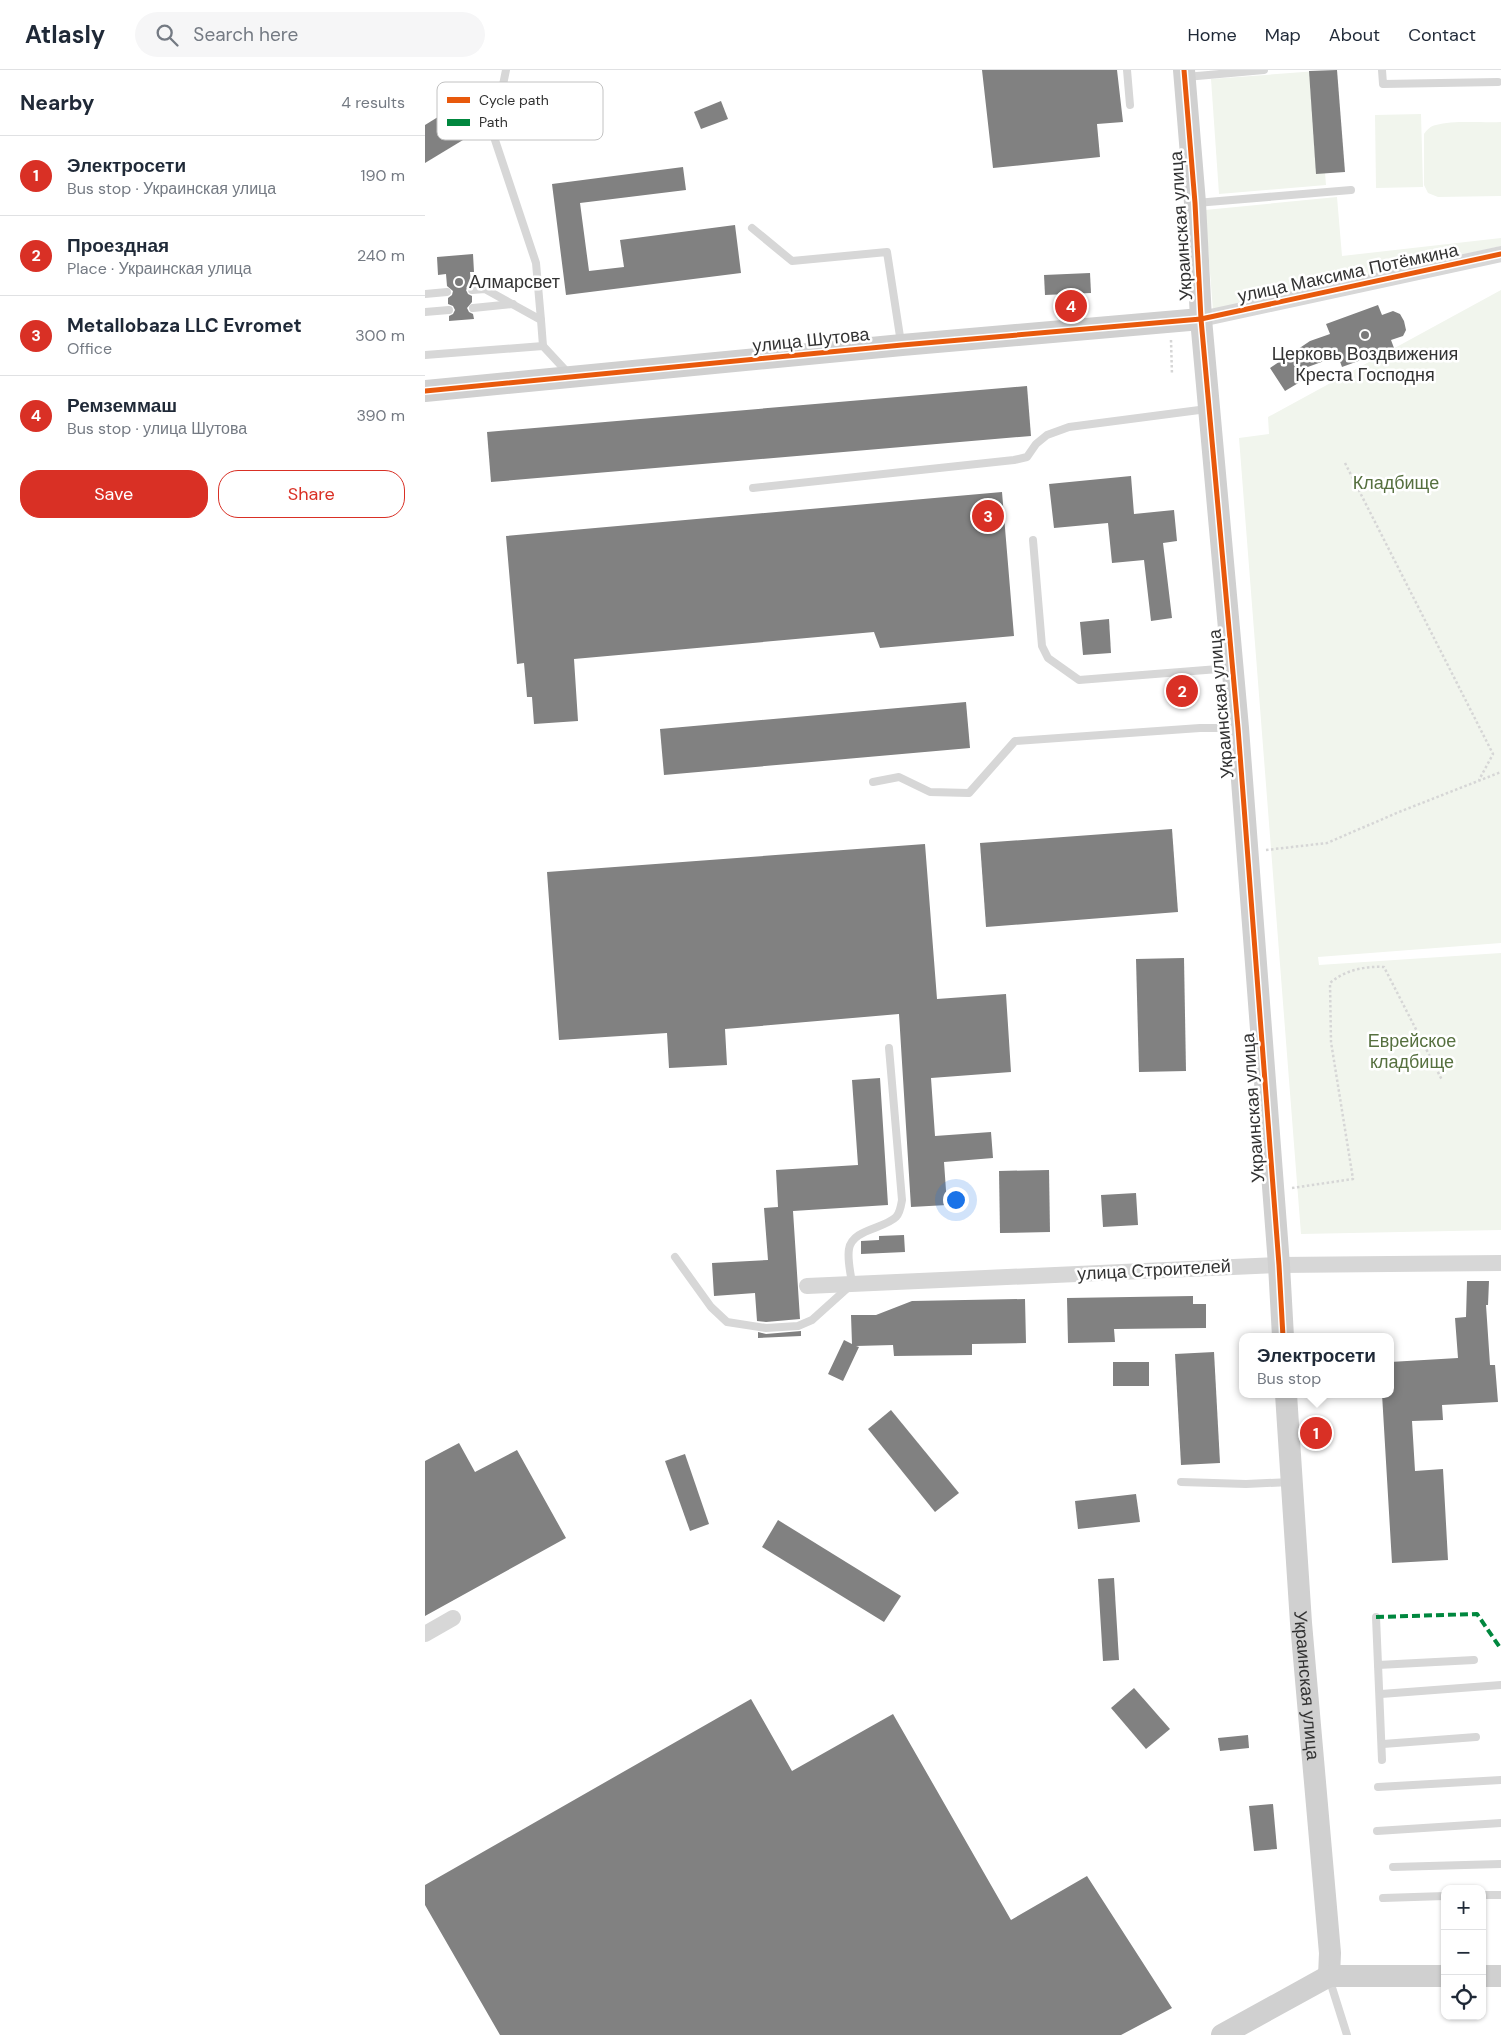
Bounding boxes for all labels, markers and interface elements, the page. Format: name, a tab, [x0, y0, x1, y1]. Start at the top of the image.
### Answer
search box	[135, 12, 485, 57]
text: Atlasly	[25, 19, 105, 50]
icon: search	[153, 21, 181, 49]
text: Search here	[193, 22, 298, 47]
text: Home	[1187, 23, 1237, 47]
text: Map	[1265, 23, 1301, 47]
text: About	[1329, 23, 1380, 47]
text: Contact	[1408, 23, 1476, 47]
legend	[437, 82, 603, 140]
text: Nearby	[20, 89, 94, 117]
text: Cycle path	[479, 91, 549, 109]
text: 4 results	[341, 92, 405, 113]
text: Path	[479, 113, 508, 131]
street label: Украинская улица	[1164, 149, 1198, 302]
text: Электросети	[67, 153, 186, 178]
text: 1	[33, 165, 39, 186]
text: 190 m	[361, 165, 405, 186]
text: Bus stop · Украинская улица	[67, 178, 276, 199]
text: Проездная	[67, 233, 169, 258]
street label: улица Максима Потёмкина	[1236, 238, 1461, 308]
text: 2	[31, 245, 41, 266]
text: 240 m	[357, 245, 405, 266]
text: Place · Украинская улица	[67, 258, 252, 279]
place label: Алмарсвет	[469, 270, 560, 294]
marker: Алмарсвет	[453, 276, 465, 288]
pin: 4	[1055, 287, 1087, 325]
text: Metallobaza LLC Evromet	[67, 313, 302, 338]
street label: улица Шутова	[751, 322, 872, 358]
text: 3	[31, 325, 41, 346]
text: 300 m	[355, 325, 405, 346]
marker: Церковь Воздвижения Креста Господня	[1359, 329, 1371, 341]
text: Office	[67, 338, 112, 359]
place label: Церковь Воздвижения Креста Господня	[1272, 342, 1458, 387]
text: Ремземмаш	[67, 393, 177, 418]
text: 4	[31, 405, 41, 426]
text: 390 m	[357, 405, 405, 426]
text: Bus stop · улица Шутова	[67, 418, 247, 439]
button: Save	[20, 470, 208, 518]
button: Share	[218, 470, 405, 518]
park label: Кладбище	[1353, 471, 1439, 495]
pin: 3	[972, 497, 1004, 535]
street label: Украинская улица	[1202, 627, 1239, 780]
pin: 2	[1166, 672, 1198, 710]
park label: Еврейское кладбище	[1368, 1029, 1456, 1074]
street label: Украинская улица	[1236, 1031, 1270, 1184]
your location	[943, 1187, 969, 1213]
street label: улица Строителей	[1077, 1254, 1231, 1286]
popup	[1239, 1333, 1394, 1398]
text: Электросети	[1257, 1343, 1376, 1368]
text: Bus stop	[1257, 1368, 1321, 1389]
pin: 1	[1300, 1414, 1332, 1452]
street label: Украинская улица	[1288, 1610, 1325, 1762]
map controls	[1441, 1885, 1486, 2020]
button: +	[1441, 1885, 1486, 1930]
button: −	[1441, 1930, 1486, 1975]
button: locate	[1441, 1975, 1486, 2020]

